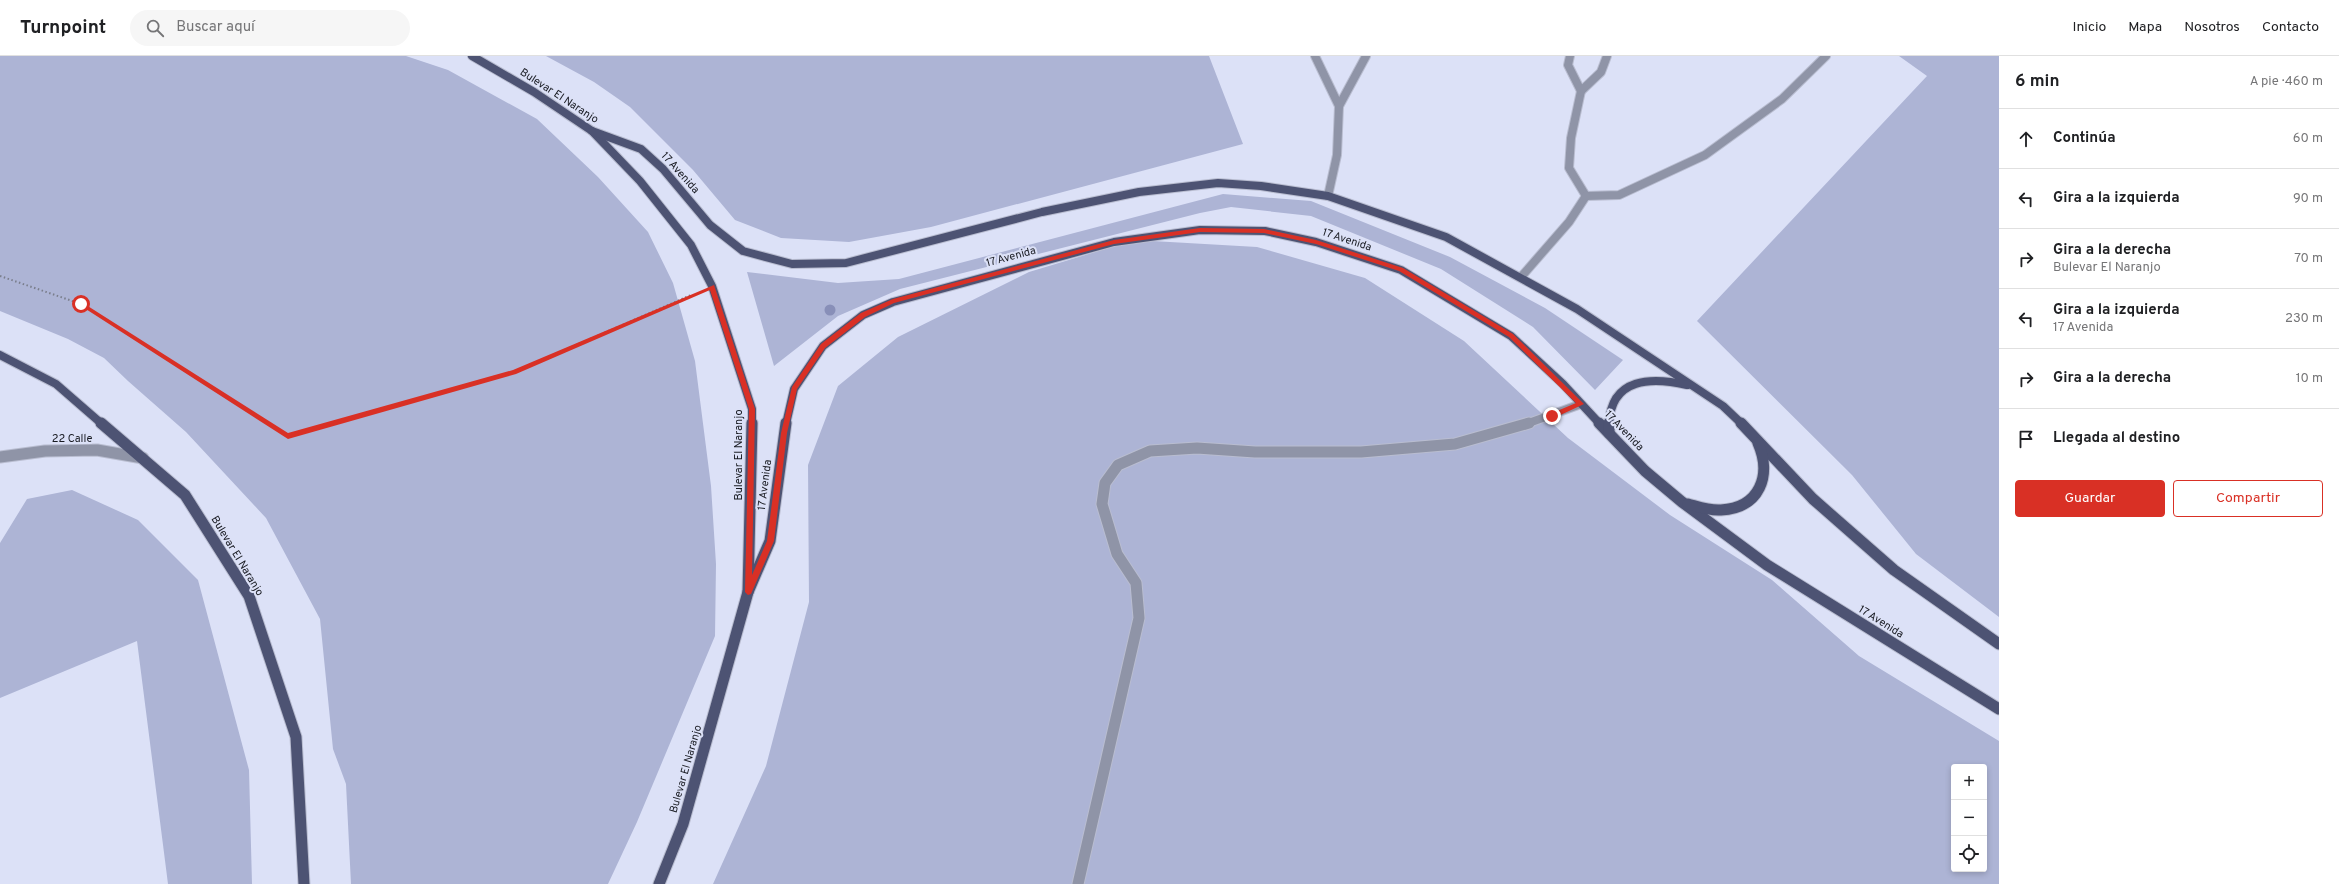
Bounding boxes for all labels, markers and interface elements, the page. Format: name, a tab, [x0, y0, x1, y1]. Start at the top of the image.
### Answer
search box	[130, 10, 410, 46]
text: Turnpoint	[20, 16, 106, 40]
icon: search	[144, 17, 166, 39]
text: Buscar aquí	[176, 18, 255, 37]
text: Inicio	[2073, 19, 2106, 36]
text: Mapa	[2128, 19, 2162, 36]
text: Nosotros	[2184, 19, 2240, 36]
text: Contacto	[2262, 19, 2319, 36]
street label: Bulevar El Naranjo	[517, 65, 601, 127]
text: 6 min	[2015, 71, 2059, 93]
text: A pie · 460 m	[2250, 74, 2323, 90]
icon: ahead	[2015, 128, 2037, 150]
text: Continúa	[2053, 129, 2115, 148]
text: 60 m	[2293, 131, 2323, 147]
street label: 17 Avenida	[658, 149, 702, 197]
icon: left	[2015, 188, 2037, 210]
text: Gira a la izquierda	[2053, 189, 2180, 208]
text: 90 m	[2293, 191, 2323, 207]
street label: 17 Avenida	[1321, 225, 1374, 255]
text: Gira a la derecha	[2053, 241, 2171, 260]
street label: 17 Avenida	[985, 244, 1038, 270]
icon: right	[2015, 248, 2037, 270]
text: 70 m	[2294, 251, 2323, 267]
text: Bulevar El Naranjo	[2053, 260, 2161, 276]
route start	[72, 295, 90, 313]
text: Gira a la izquierda	[2053, 301, 2180, 320]
icon: left	[2015, 308, 2037, 330]
text: 230 m	[2285, 311, 2323, 327]
text: 17 Avenida	[2053, 320, 2113, 336]
icon: right	[2015, 368, 2037, 390]
text: Gira a la derecha	[2053, 369, 2171, 388]
text: 10 m	[2296, 371, 2323, 387]
route end	[1543, 407, 1561, 425]
street label: 17 Avenida	[1601, 408, 1647, 454]
street label: Bulevar El Naranjo	[732, 409, 746, 501]
icon: arrive	[2015, 428, 2037, 450]
text: Llegada al destino	[2053, 429, 2180, 448]
street label: 22 Calle	[52, 432, 92, 446]
street label: 17 Avenida	[755, 459, 775, 511]
button: Guardar	[2015, 480, 2165, 517]
button: Compartir	[2173, 480, 2323, 517]
street label: Bulevar El Naranjo	[208, 513, 266, 599]
street label: 17 Avenida	[1856, 603, 1907, 642]
street label: Bulevar El Naranjo	[667, 723, 705, 815]
map controls	[1951, 764, 1987, 872]
button: +	[1951, 764, 1987, 800]
button: −	[1951, 800, 1987, 836]
button: locate	[1951, 836, 1987, 872]

